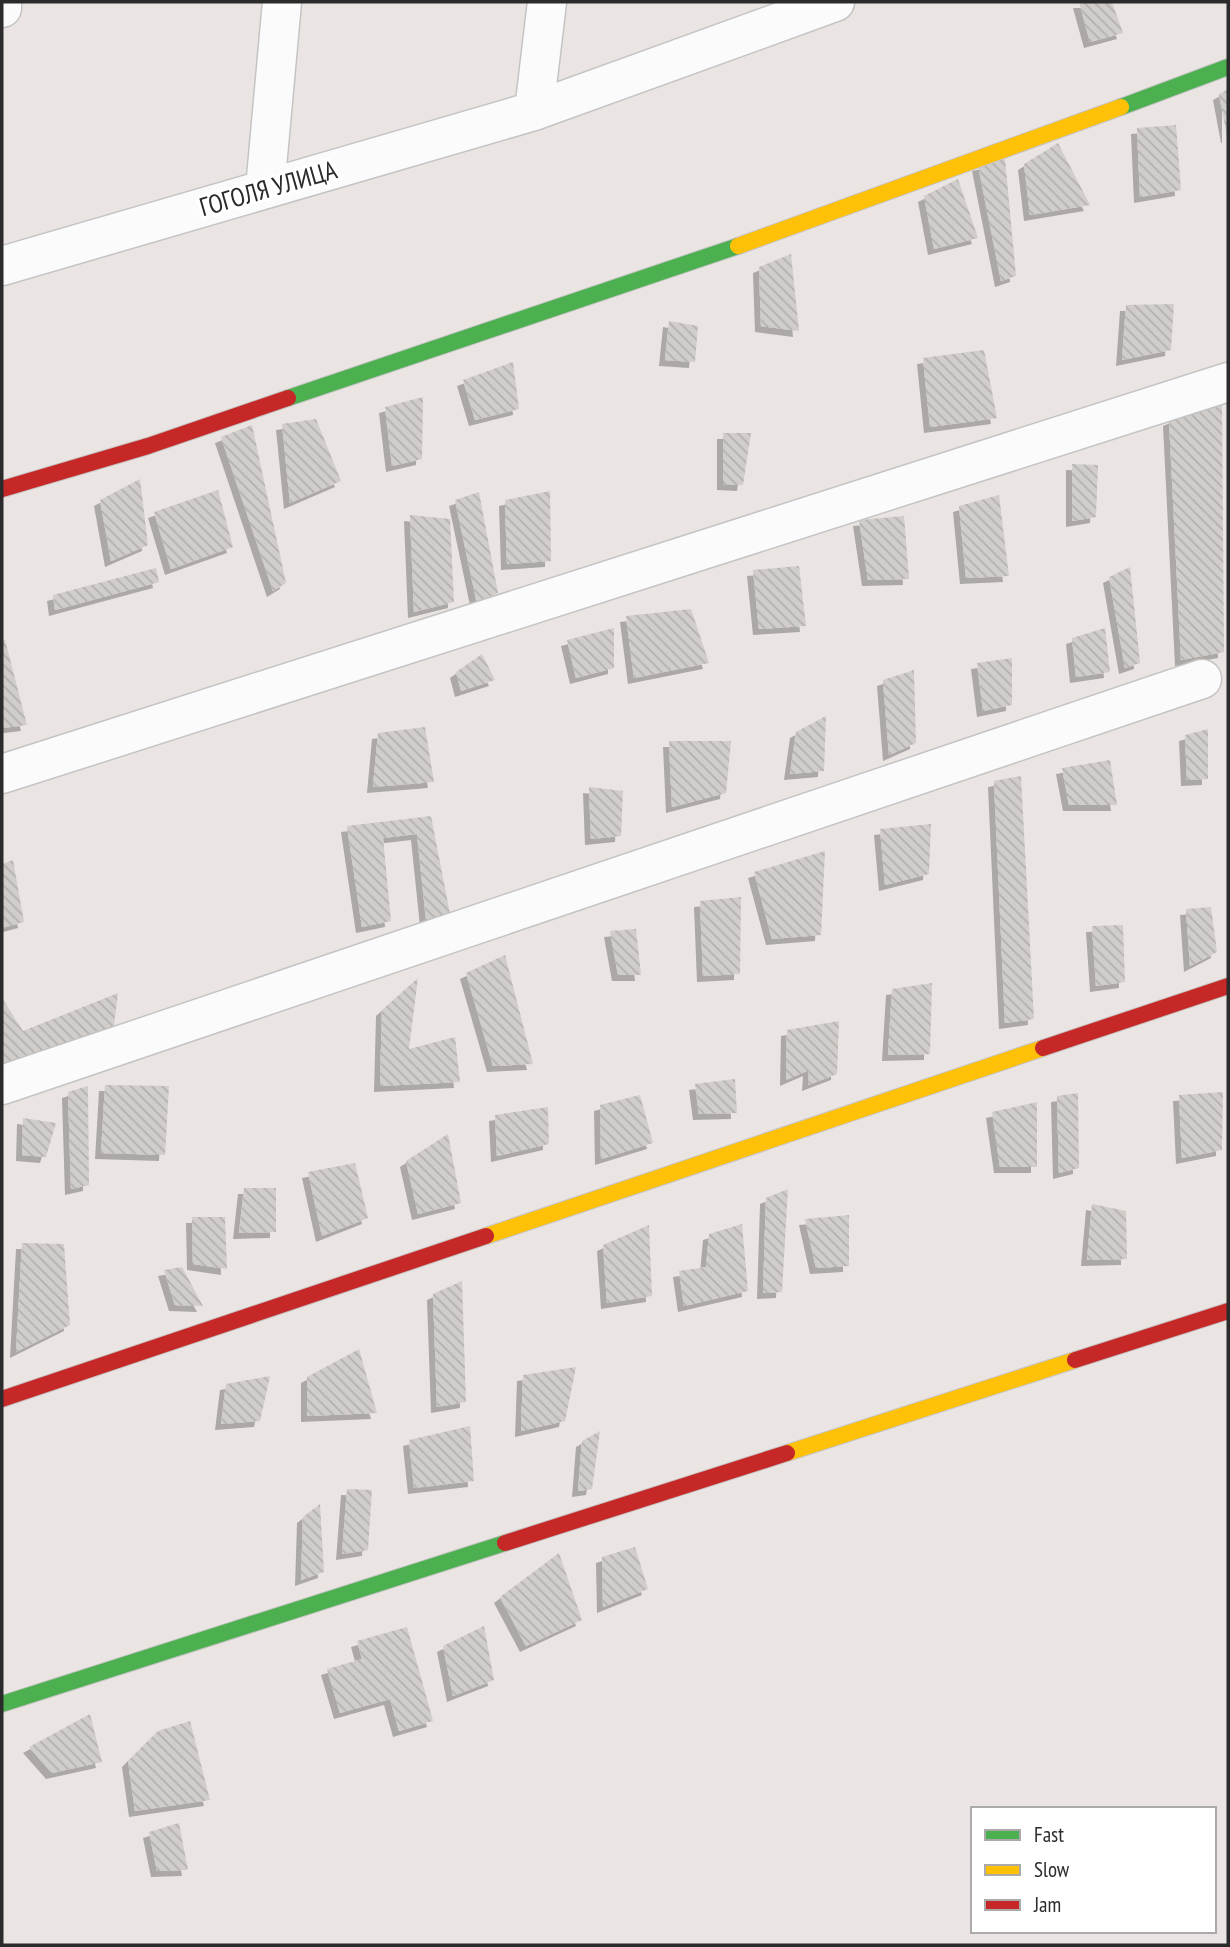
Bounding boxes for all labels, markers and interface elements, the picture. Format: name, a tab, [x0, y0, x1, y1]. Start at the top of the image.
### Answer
street label: ГОГОЛЯ УЛИЦА	[195, 152, 341, 223]
legend	[971, 1807, 1216, 1933]
text: Fast	[1034, 1821, 1064, 1848]
text: Slow	[1034, 1856, 1070, 1883]
text: Jam	[1033, 1891, 1061, 1918]

